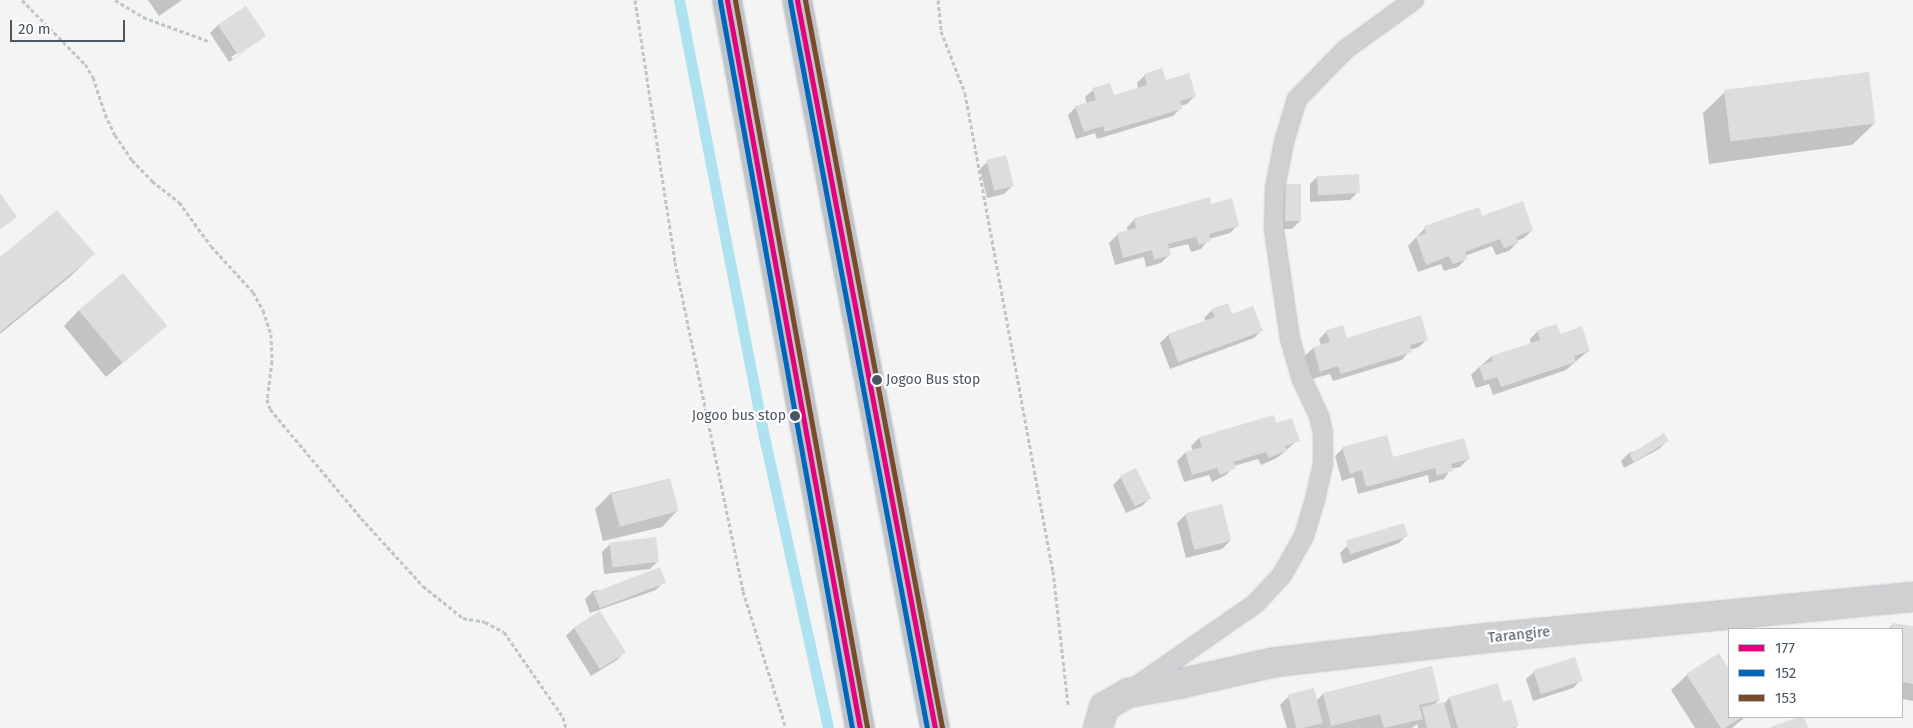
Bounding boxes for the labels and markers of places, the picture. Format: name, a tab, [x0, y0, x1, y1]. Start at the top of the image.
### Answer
place label: Jogoo Bus stop	[886, 372, 980, 388]
marker: Jogoo Bus stop	[872, 375, 882, 385]
place label: Jogoo bus stop	[692, 408, 786, 424]
marker: Jogoo bus stop	[790, 411, 800, 421]

